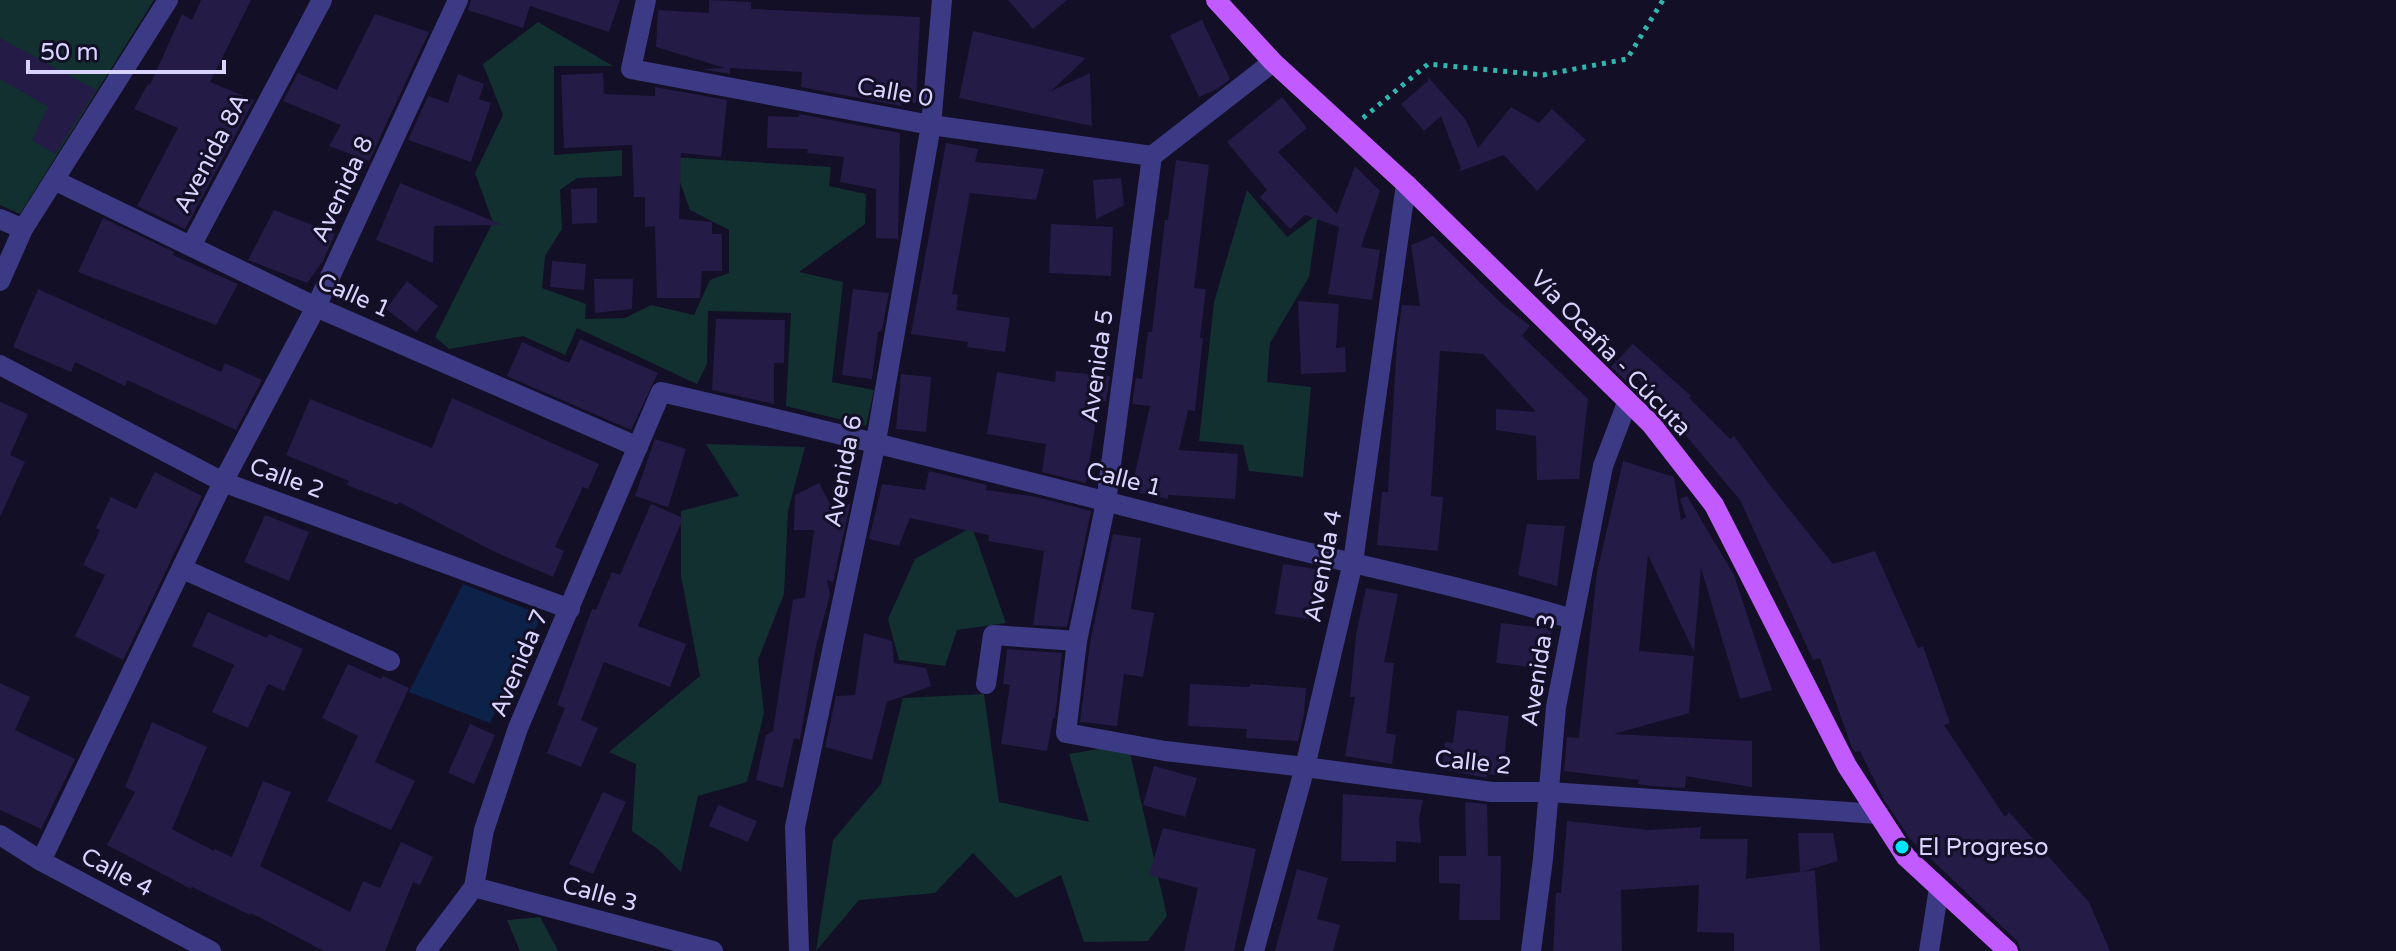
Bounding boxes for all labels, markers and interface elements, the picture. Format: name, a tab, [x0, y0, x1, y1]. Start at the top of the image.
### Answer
scale bar	[28, 24, 224, 74]
text: 50 m	[40, 38, 98, 67]
street label: Calle 0	[854, 72, 935, 113]
street label: Avenida 8A	[168, 88, 255, 218]
street label: Avenida 8	[305, 132, 380, 247]
street label: Vía Ocaña - Cúcuta	[1524, 265, 1697, 442]
street label: Calle 1	[313, 267, 395, 324]
street label: Avenida 5	[1075, 308, 1120, 424]
street label: Avenida 6	[818, 413, 869, 530]
street label: Calle 2	[246, 452, 328, 505]
street label: Calle 1	[1083, 456, 1165, 503]
street label: Avenida 4	[1298, 508, 1349, 625]
street label: Avenida 7	[484, 605, 555, 721]
street label: Avenida 3	[1515, 612, 1562, 729]
street label: Calle 2	[1433, 744, 1513, 781]
place label: El Progreso	[1918, 833, 2049, 862]
marker: El Progreso	[1893, 838, 1911, 856]
street label: Calle 4	[76, 842, 158, 903]
street label: Calle 3	[559, 871, 641, 918]

